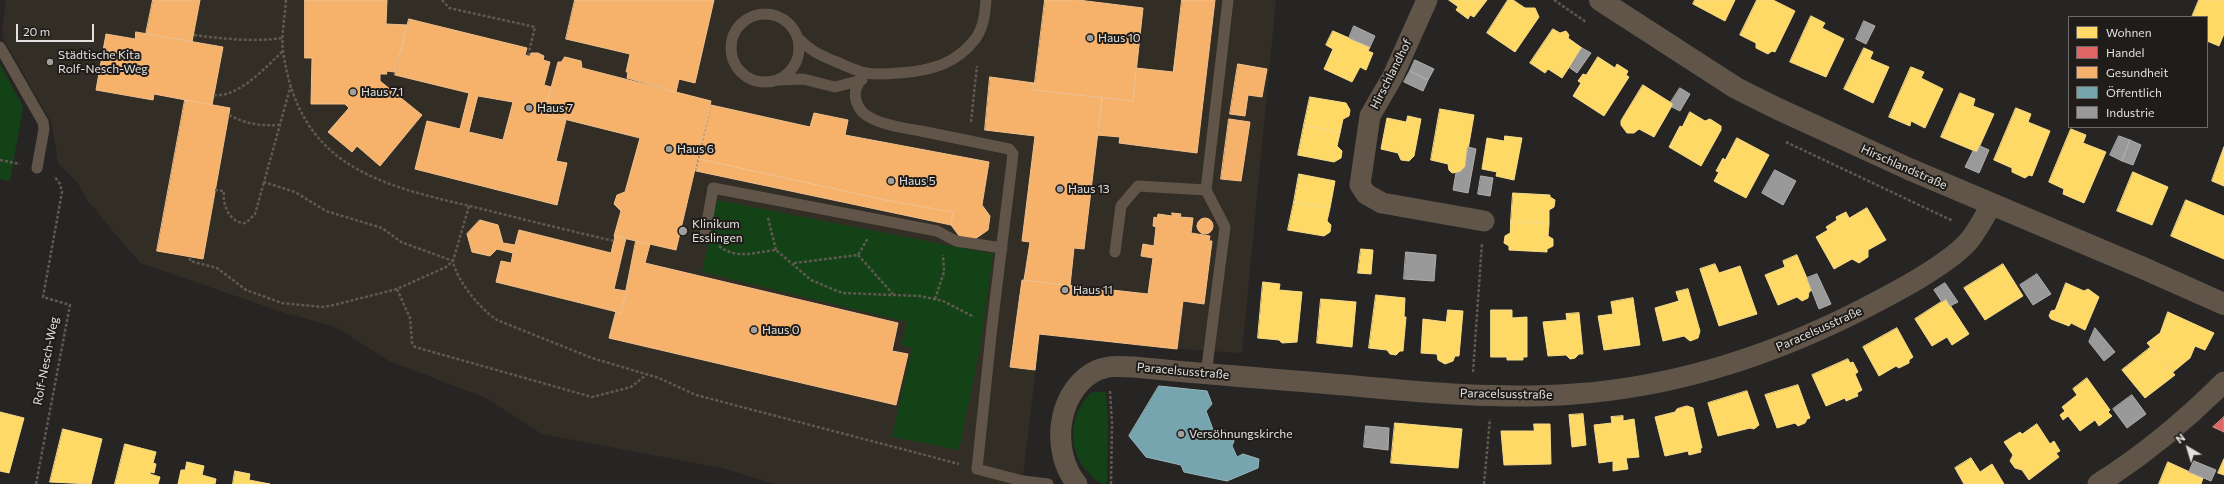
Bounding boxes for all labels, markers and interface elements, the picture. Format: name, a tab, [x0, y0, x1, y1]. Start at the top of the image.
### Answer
scale bar	[18, 16, 96, 42]
legend	[2068, 16, 2208, 128]
text: 20 m	[23, 24, 50, 38]
text: Wohnen	[2106, 25, 2152, 39]
place label: Haus 10	[1098, 31, 1141, 45]
marker: Haus 10	[1085, 33, 1095, 43]
street label: Hirschlandhof	[1367, 37, 1415, 111]
text: Handel	[2106, 45, 2144, 59]
place label: Städtische Kita Rolf-Nesch-Weg	[58, 48, 148, 76]
marker: Städtische Kita Rolf-Nesch-Weg	[45, 57, 55, 67]
text: Gesundheit	[2106, 65, 2168, 79]
place label: Haus 7.1	[361, 85, 403, 99]
text: Öffentlich	[2106, 85, 2162, 99]
marker: Haus 7.1	[348, 87, 358, 97]
place label: Haus 7	[537, 101, 573, 115]
marker: Haus 7	[524, 103, 534, 113]
text: Industrie	[2106, 105, 2154, 119]
place label: Haus 6	[677, 142, 714, 156]
street label: Hirschlandstraße	[1859, 142, 1949, 192]
marker: Haus 6	[664, 144, 674, 154]
place label: Haus 5	[899, 174, 936, 188]
marker: Haus 5	[886, 176, 896, 186]
place label: Haus 13	[1068, 182, 1110, 196]
marker: Haus 13	[1055, 184, 1065, 194]
place label: Klinikum Esslingen	[692, 217, 743, 245]
marker: Klinikum Esslingen	[677, 225, 689, 237]
place label: Haus 11	[1073, 283, 1113, 297]
marker: Haus 11	[1060, 285, 1070, 295]
street label: Paracelsusstraße	[1774, 304, 1864, 354]
street label: Rolf-Nesch-Weg	[30, 316, 62, 406]
place label: Haus 0	[762, 323, 800, 337]
marker: Haus 0	[749, 325, 759, 335]
street label: Paracelsusstraße	[1136, 360, 1230, 382]
street label: Paracelsusstraße	[1460, 386, 1552, 402]
place label: Versöhnungskirche	[1189, 427, 1293, 441]
north arrow	[2168, 428, 2208, 468]
marker: Versöhnungskirche	[1176, 429, 1186, 439]
text: N	[2173, 430, 2188, 446]

